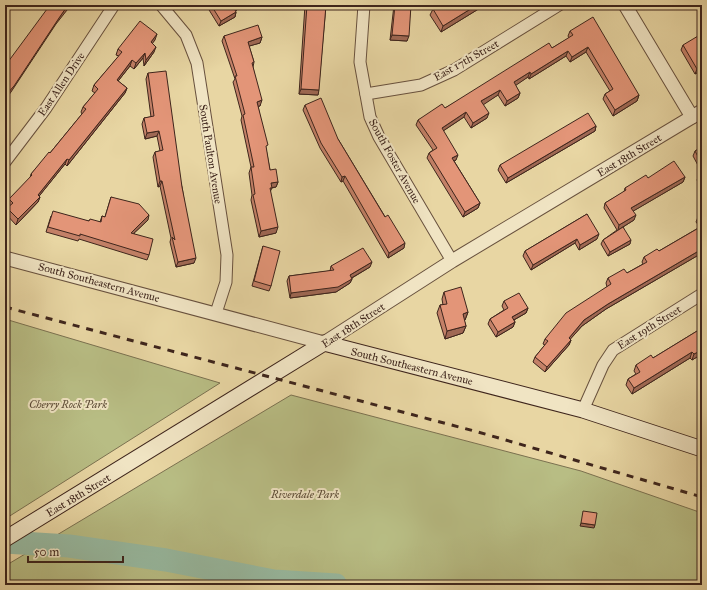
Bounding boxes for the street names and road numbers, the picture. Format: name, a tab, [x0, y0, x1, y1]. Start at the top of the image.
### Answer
street label: East 17th Street	[431, 37, 501, 84]
street label: East Allen Drive	[35, 49, 88, 119]
street label: South Paulton Avenue	[196, 103, 225, 205]
street label: South Foster Avenue	[366, 117, 423, 206]
street label: East 18th Street	[595, 131, 664, 180]
street label: South Southeastern Avenue	[37, 260, 161, 305]
street label: East 18th Street	[319, 300, 387, 351]
street label: East 19th Street	[615, 303, 684, 352]
street label: South Southeastern Avenue	[350, 345, 475, 388]
street label: East 18th Street	[44, 471, 113, 520]

